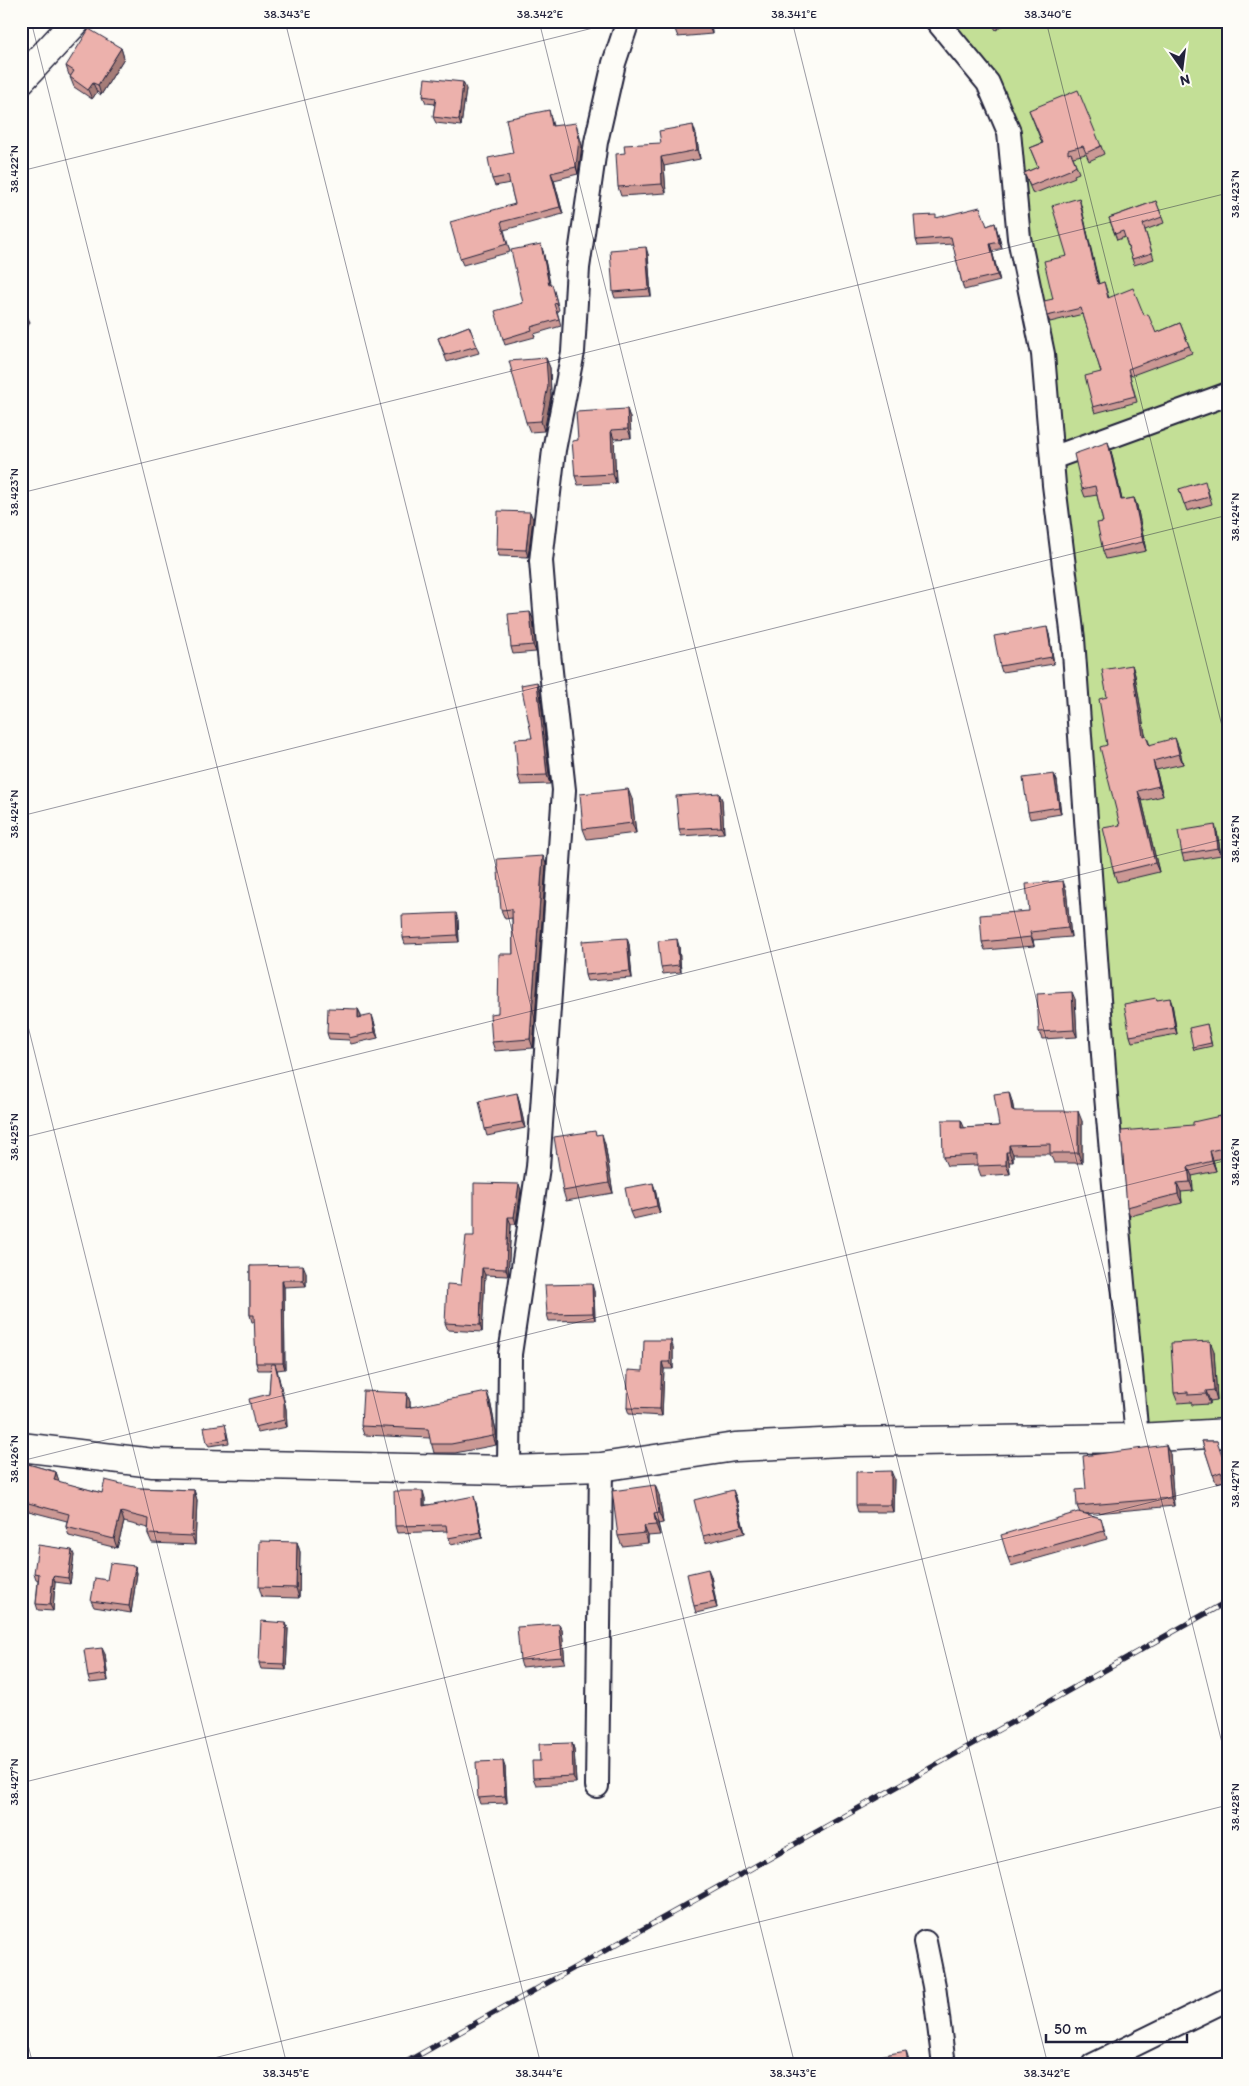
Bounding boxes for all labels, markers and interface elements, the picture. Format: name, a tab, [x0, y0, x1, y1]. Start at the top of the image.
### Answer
text: 38.343°E	[264, 7, 311, 21]
text: 38.342°E	[517, 7, 564, 21]
text: 38.341°E	[771, 7, 817, 21]
text: 38.340°E	[1024, 7, 1072, 21]
north arrow	[1156, 42, 1206, 92]
text: N	[1178, 71, 1192, 90]
text: 38.422°N	[7, 145, 21, 193]
text: 38.423°N	[1228, 170, 1242, 218]
text: 38.423°N	[7, 468, 21, 516]
text: 38.424°N	[1228, 493, 1242, 541]
text: 38.424°N	[7, 790, 21, 838]
text: 38.425°N	[1228, 815, 1242, 863]
text: 38.425°N	[7, 1113, 21, 1161]
text: 38.426°N	[1228, 1138, 1242, 1186]
text: 38.426°N	[7, 1435, 21, 1483]
text: 38.427°N	[1228, 1460, 1242, 1508]
text: 38.427°N	[7, 1758, 21, 1806]
text: 38.428°N	[1228, 1783, 1242, 1831]
scale bar	[1046, 2011, 1188, 2043]
text: 50 m	[1054, 2020, 1087, 2038]
text: 38.345°E	[263, 2066, 310, 2080]
text: 38.344°E	[515, 2066, 563, 2080]
text: 38.343°E	[770, 2066, 817, 2080]
text: 38.342°E	[1024, 2066, 1071, 2080]

